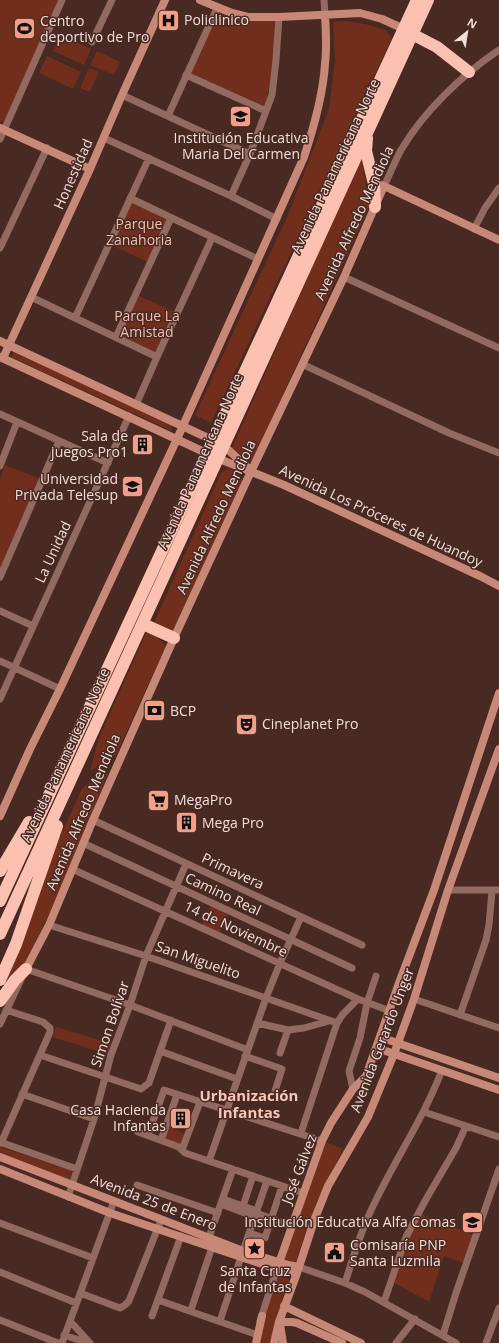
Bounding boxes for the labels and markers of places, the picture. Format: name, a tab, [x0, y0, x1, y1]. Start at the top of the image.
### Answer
hospital icon: Policlinico	[156, 7, 182, 33]
place label: Policlinico	[184, 10, 249, 29]
place label: Centro deportivo de Pro	[40, 11, 149, 46]
sports icon: Centro deportivo de Pro	[11, 16, 37, 42]
school or university icon: Institución Educativa Maria Del Carmen	[228, 103, 254, 129]
place label: Institución Educativa Maria Del Carmen	[174, 128, 308, 163]
place label: Sala de juegos Pro1	[50, 426, 128, 461]
building icon: Sala de juegos Pro1	[130, 431, 156, 457]
place label: Universidad Privada Telesup	[15, 469, 118, 504]
school or university icon: Universidad Privada Telesup	[120, 474, 146, 500]
bank icon: BCP	[141, 698, 167, 724]
place label: BCP	[170, 701, 196, 720]
theatre icon: Cineplanet Pro	[233, 711, 259, 737]
place label: Cineplanet Pro	[262, 714, 358, 733]
supermarket icon: MegaPro	[145, 787, 171, 813]
place label: MegaPro	[174, 790, 232, 809]
building icon: Mega Pro	[174, 810, 200, 836]
place label: Mega Pro	[202, 813, 264, 832]
place label: Casa Hacienda Infantas	[70, 1100, 166, 1135]
building icon: Casa Hacienda Infantas	[168, 1105, 194, 1131]
school or university icon: Institución Educativa Alfa Comas	[459, 1209, 485, 1235]
place label: Institución Educativa Alfa Comas	[244, 1212, 456, 1231]
place label: Comisaría PNP Santa Luzmila	[350, 1235, 446, 1270]
place icon: Santa Cruz de Infantas	[242, 1236, 268, 1262]
public building icon: Comisaría PNP Santa Luzmila	[321, 1240, 347, 1266]
place label: Santa Cruz de Infantas	[218, 1261, 292, 1296]

